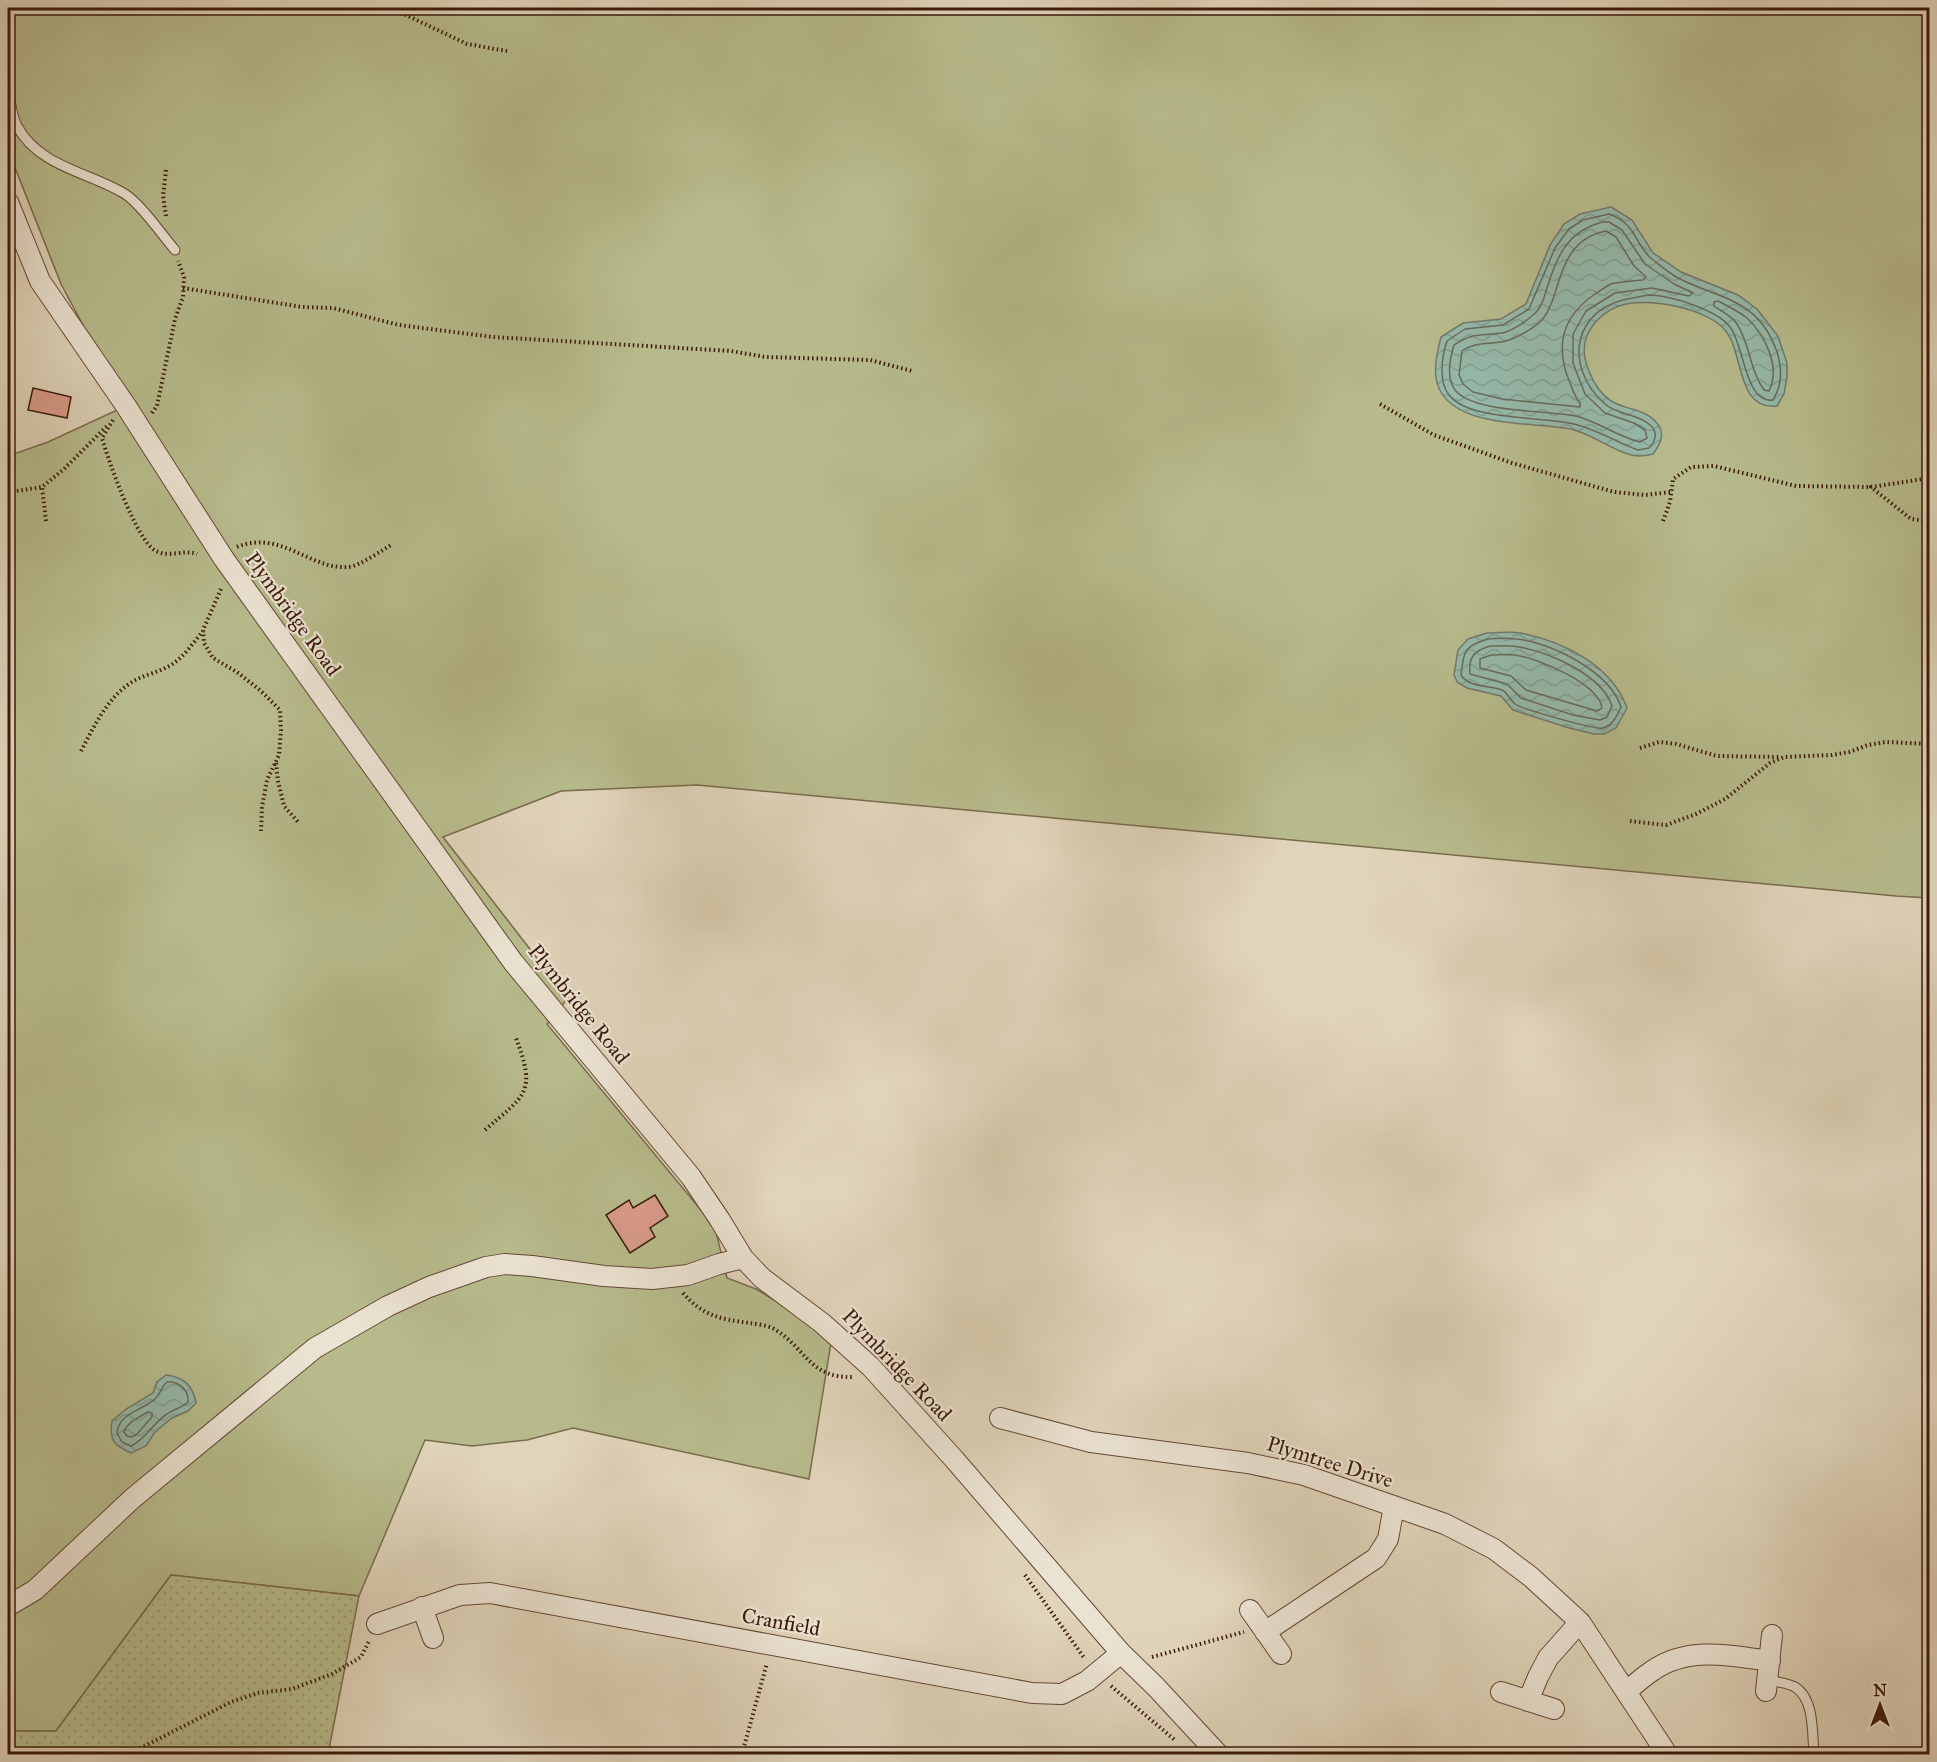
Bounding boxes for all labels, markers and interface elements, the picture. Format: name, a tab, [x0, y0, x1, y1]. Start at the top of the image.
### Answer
street label: Plymbridge Road	[239, 547, 347, 681]
street label: Plymbridge Road	[523, 939, 636, 1070]
street label: Plymbridge Road	[837, 1303, 958, 1427]
street label: Plymtree Drive	[1264, 1430, 1396, 1494]
street label: Cranfield	[740, 1602, 823, 1642]
north arrow	[1850, 1675, 1910, 1735]
text: N	[1873, 1681, 1887, 1700]

